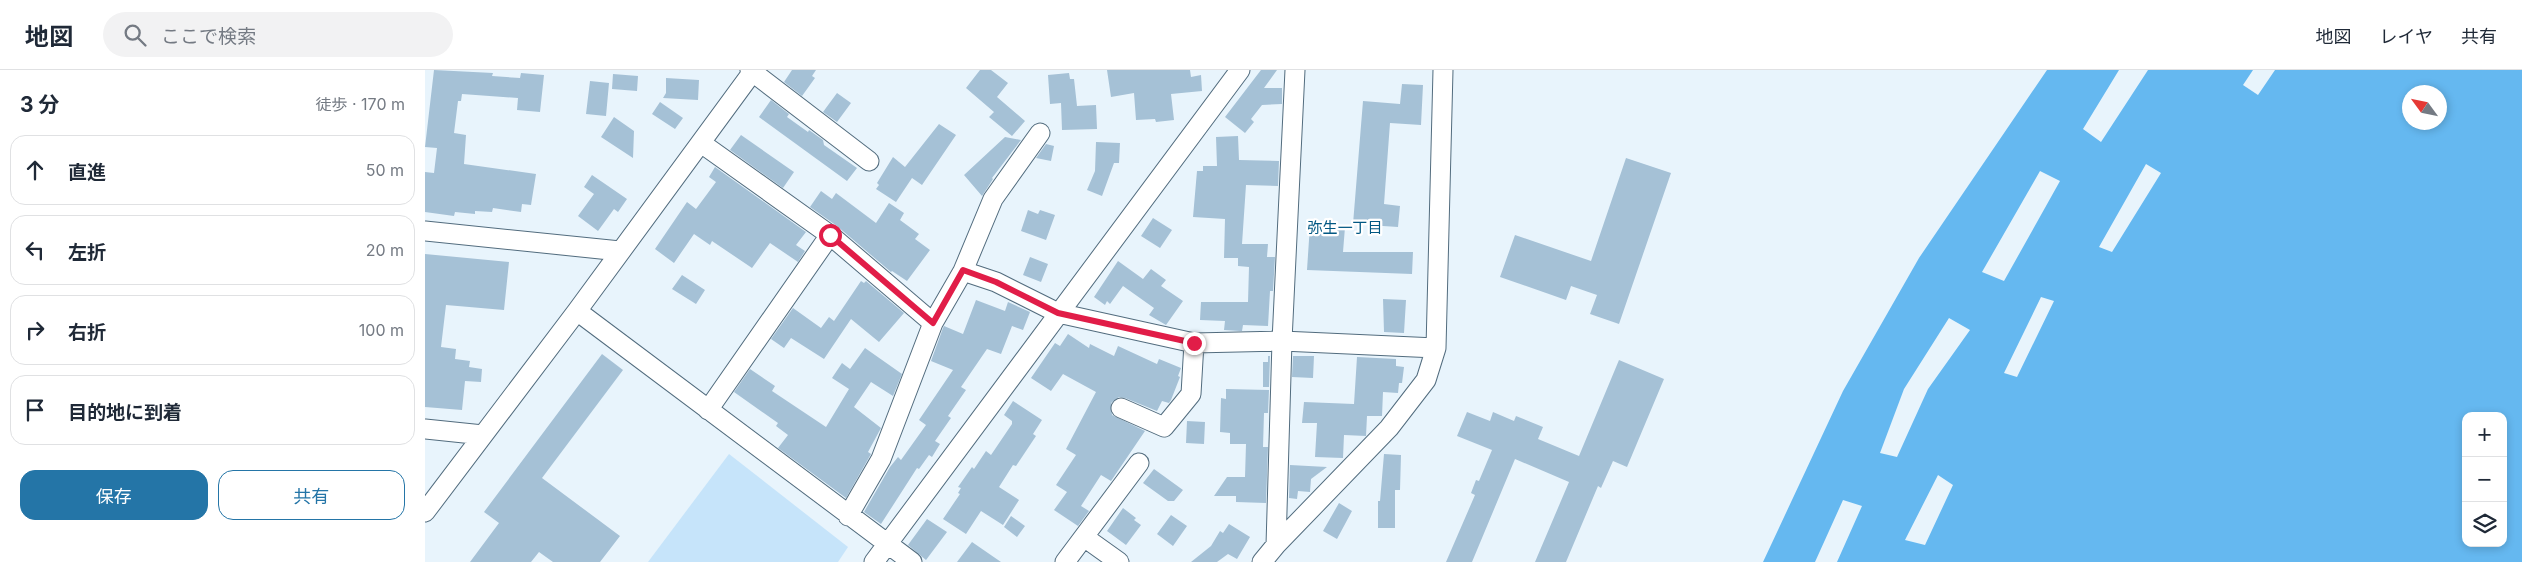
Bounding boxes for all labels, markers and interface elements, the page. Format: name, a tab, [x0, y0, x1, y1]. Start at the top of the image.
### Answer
search box	[103, 12, 453, 57]
icon: search	[121, 21, 149, 49]
text: 地図	[25, 22, 73, 51]
text: ここで検索	[161, 25, 256, 48]
text: 地図	[2316, 26, 2352, 47]
text: レイヤ	[2380, 26, 2433, 47]
text: 共有	[2461, 26, 2497, 47]
north arrow	[2402, 85, 2447, 130]
text: 3 分	[20, 92, 60, 117]
text: 徒歩 · 170 m	[315, 94, 405, 114]
icon: ahead	[21, 156, 49, 184]
text: 50 m	[366, 160, 404, 180]
text: 直進	[68, 161, 106, 184]
district label: 弥生一丁目	[1307, 218, 1383, 237]
route start	[819, 224, 842, 247]
icon: left	[21, 236, 49, 264]
text: 20 m	[366, 240, 404, 260]
text: 左折	[68, 241, 106, 264]
icon: right	[21, 316, 49, 344]
text: 100 m	[359, 320, 404, 340]
text: 右折	[68, 321, 106, 344]
route end	[1183, 332, 1206, 355]
icon: arrive	[21, 396, 49, 424]
text: 目的地に到着	[68, 401, 182, 424]
map controls	[2462, 412, 2507, 547]
button: +	[2462, 412, 2507, 457]
button: −	[2462, 457, 2507, 502]
button: 保存	[20, 470, 208, 520]
button: 共有	[218, 470, 405, 520]
button: layers	[2462, 502, 2507, 547]

